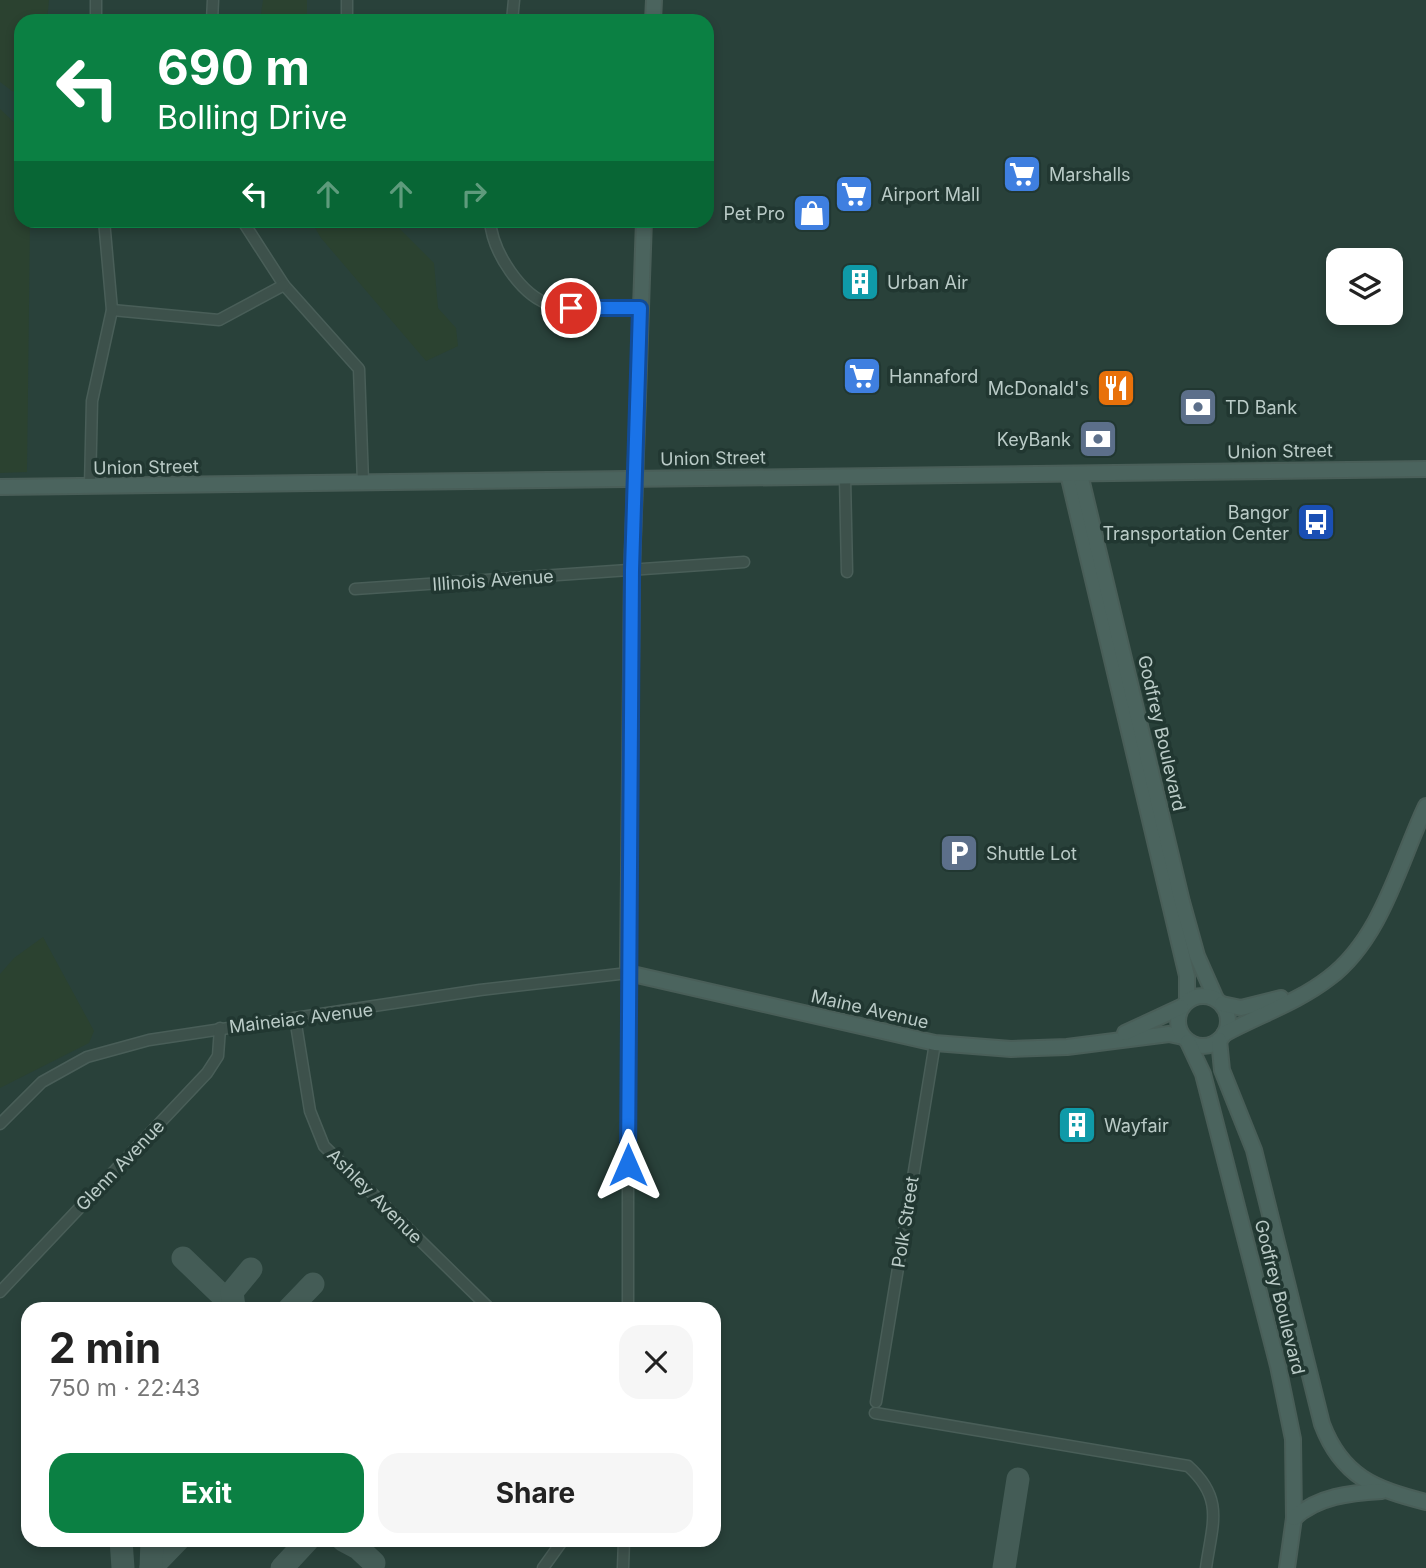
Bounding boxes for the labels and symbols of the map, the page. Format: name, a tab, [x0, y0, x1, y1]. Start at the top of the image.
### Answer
supermarket icon: Marshalls	[1001, 153, 1043, 195]
place label: Marshalls	[1049, 164, 1131, 185]
supermarket icon: Airport Mall	[833, 173, 875, 215]
place label: Airport Mall	[881, 184, 980, 205]
shop icon: Pet Pro	[791, 192, 833, 234]
place label: Pet Pro	[723, 203, 785, 224]
building icon: Urban Air	[839, 261, 881, 303]
place label: Urban Air	[887, 272, 968, 293]
pin	[541, 278, 601, 338]
supermarket icon: Hannaford	[841, 355, 883, 397]
place label: Hannaford	[889, 366, 978, 387]
restaurant icon: McDonald's	[1095, 367, 1137, 409]
place label: McDonald's	[988, 378, 1089, 399]
bank icon: TD Bank	[1177, 386, 1219, 428]
place label: TD Bank	[1225, 397, 1297, 418]
bank icon: KeyBank	[1077, 418, 1119, 460]
place label: KeyBank	[997, 429, 1071, 450]
street label: Union Street	[1227, 440, 1333, 462]
street label: Union Street	[660, 447, 766, 469]
street label: Union Street	[93, 456, 199, 478]
bus stop icon: Bangor Transportation Center	[1295, 501, 1337, 543]
place label: Bangor Transportation Center	[1102, 502, 1289, 544]
street label: Illinois Avenue	[432, 565, 554, 595]
street label: Godfrey Boulevard	[1134, 653, 1190, 813]
parking icon: Shuttle Lot	[938, 832, 980, 874]
place label: Shuttle Lot	[986, 843, 1077, 864]
street label: Maine Avenue	[809, 985, 931, 1033]
street label: Maineiac Avenue	[228, 999, 374, 1037]
building icon: Wayfair	[1056, 1104, 1098, 1146]
street label: Glenn Avenue	[72, 1115, 168, 1215]
place label: Wayfair	[1104, 1115, 1169, 1136]
position arrow	[591, 1128, 665, 1202]
street label: Ashley Avenue	[323, 1144, 427, 1248]
street label: Polk Street	[887, 1175, 923, 1269]
street label: Godfrey Boulevard	[1251, 1217, 1309, 1377]

